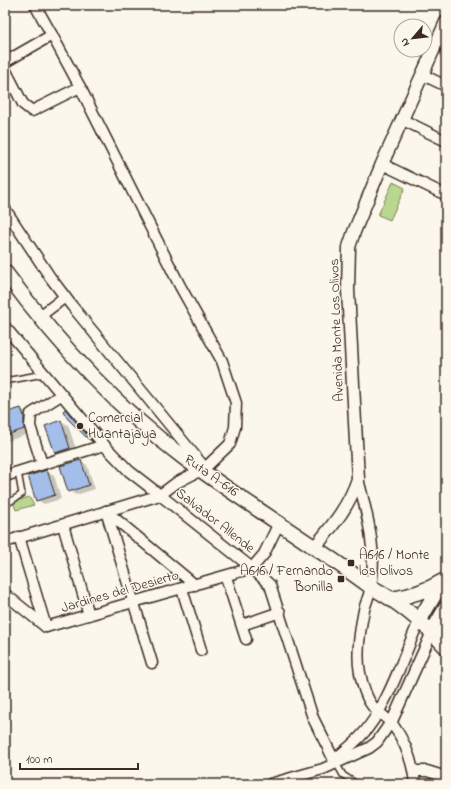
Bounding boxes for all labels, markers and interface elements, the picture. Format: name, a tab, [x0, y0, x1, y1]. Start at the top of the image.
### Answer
north arrow	[393, 18, 433, 58]
text: N	[396, 35, 414, 49]
street label: Avenida Monte Los Olivos	[324, 258, 350, 402]
place label: Comercial Huantajaya	[88, 408, 157, 446]
marker: Comercial Huantajaya	[75, 421, 85, 431]
street label: Ruta A-616	[180, 450, 242, 502]
street label: Salvador Allende	[171, 483, 260, 559]
place label: A616 / Monte los Olivos	[359, 545, 430, 582]
marker: A616 / Monte los Olivos	[346, 558, 356, 568]
place label: A616 / Fernando Bonilla	[240, 561, 333, 598]
street label: Jardines del Desierto	[59, 565, 181, 619]
marker: A616 / Fernando Bonilla	[336, 574, 346, 584]
scale bar	[20, 745, 138, 771]
text: 100 m	[26, 751, 53, 769]

